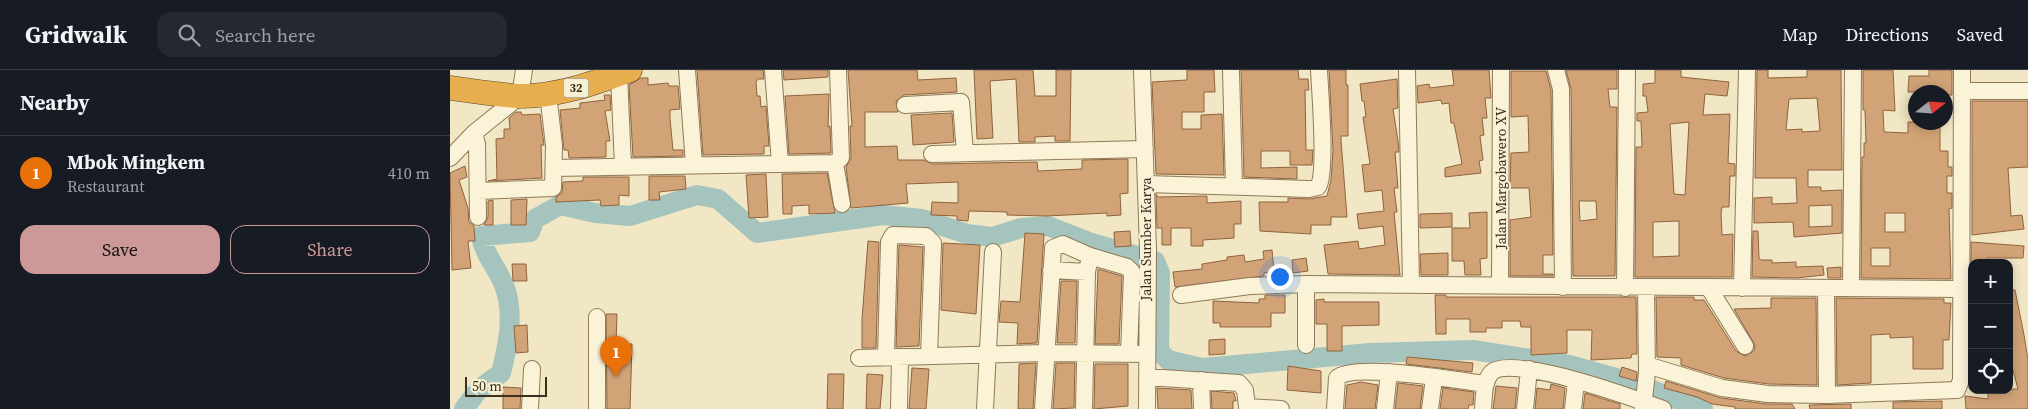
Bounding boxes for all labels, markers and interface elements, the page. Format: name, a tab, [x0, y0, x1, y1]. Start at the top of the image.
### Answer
search box	[157, 12, 507, 57]
text: Gridwalk	[25, 18, 127, 51]
icon: search	[175, 21, 203, 49]
text: Search here	[215, 22, 315, 48]
text: Map	[1782, 22, 1818, 47]
text: Directions	[1846, 22, 1929, 47]
text: Saved	[1957, 22, 2003, 47]
road number: 32	[564, 78, 588, 98]
north arrow	[1908, 85, 1953, 130]
text: Nearby	[20, 88, 90, 117]
street label: Jalan Margobawero XV	[1491, 106, 1511, 250]
text: Mbok Mingkem	[67, 149, 205, 175]
text: 1	[32, 162, 40, 184]
text: 410 m	[388, 162, 430, 184]
text: Restaurant	[67, 175, 145, 197]
street label: Jalan Sumber Karya	[1136, 176, 1156, 302]
button: Save	[20, 225, 220, 274]
button: Share	[230, 225, 430, 274]
map controls	[1968, 259, 2013, 394]
button: +	[1968, 259, 2013, 304]
your location	[1267, 264, 1293, 290]
button: −	[1968, 304, 2013, 349]
pin: 1	[600, 336, 632, 377]
button: locate	[1968, 349, 2013, 394]
scale bar	[465, 374, 548, 397]
text: 50 m	[472, 376, 502, 396]

